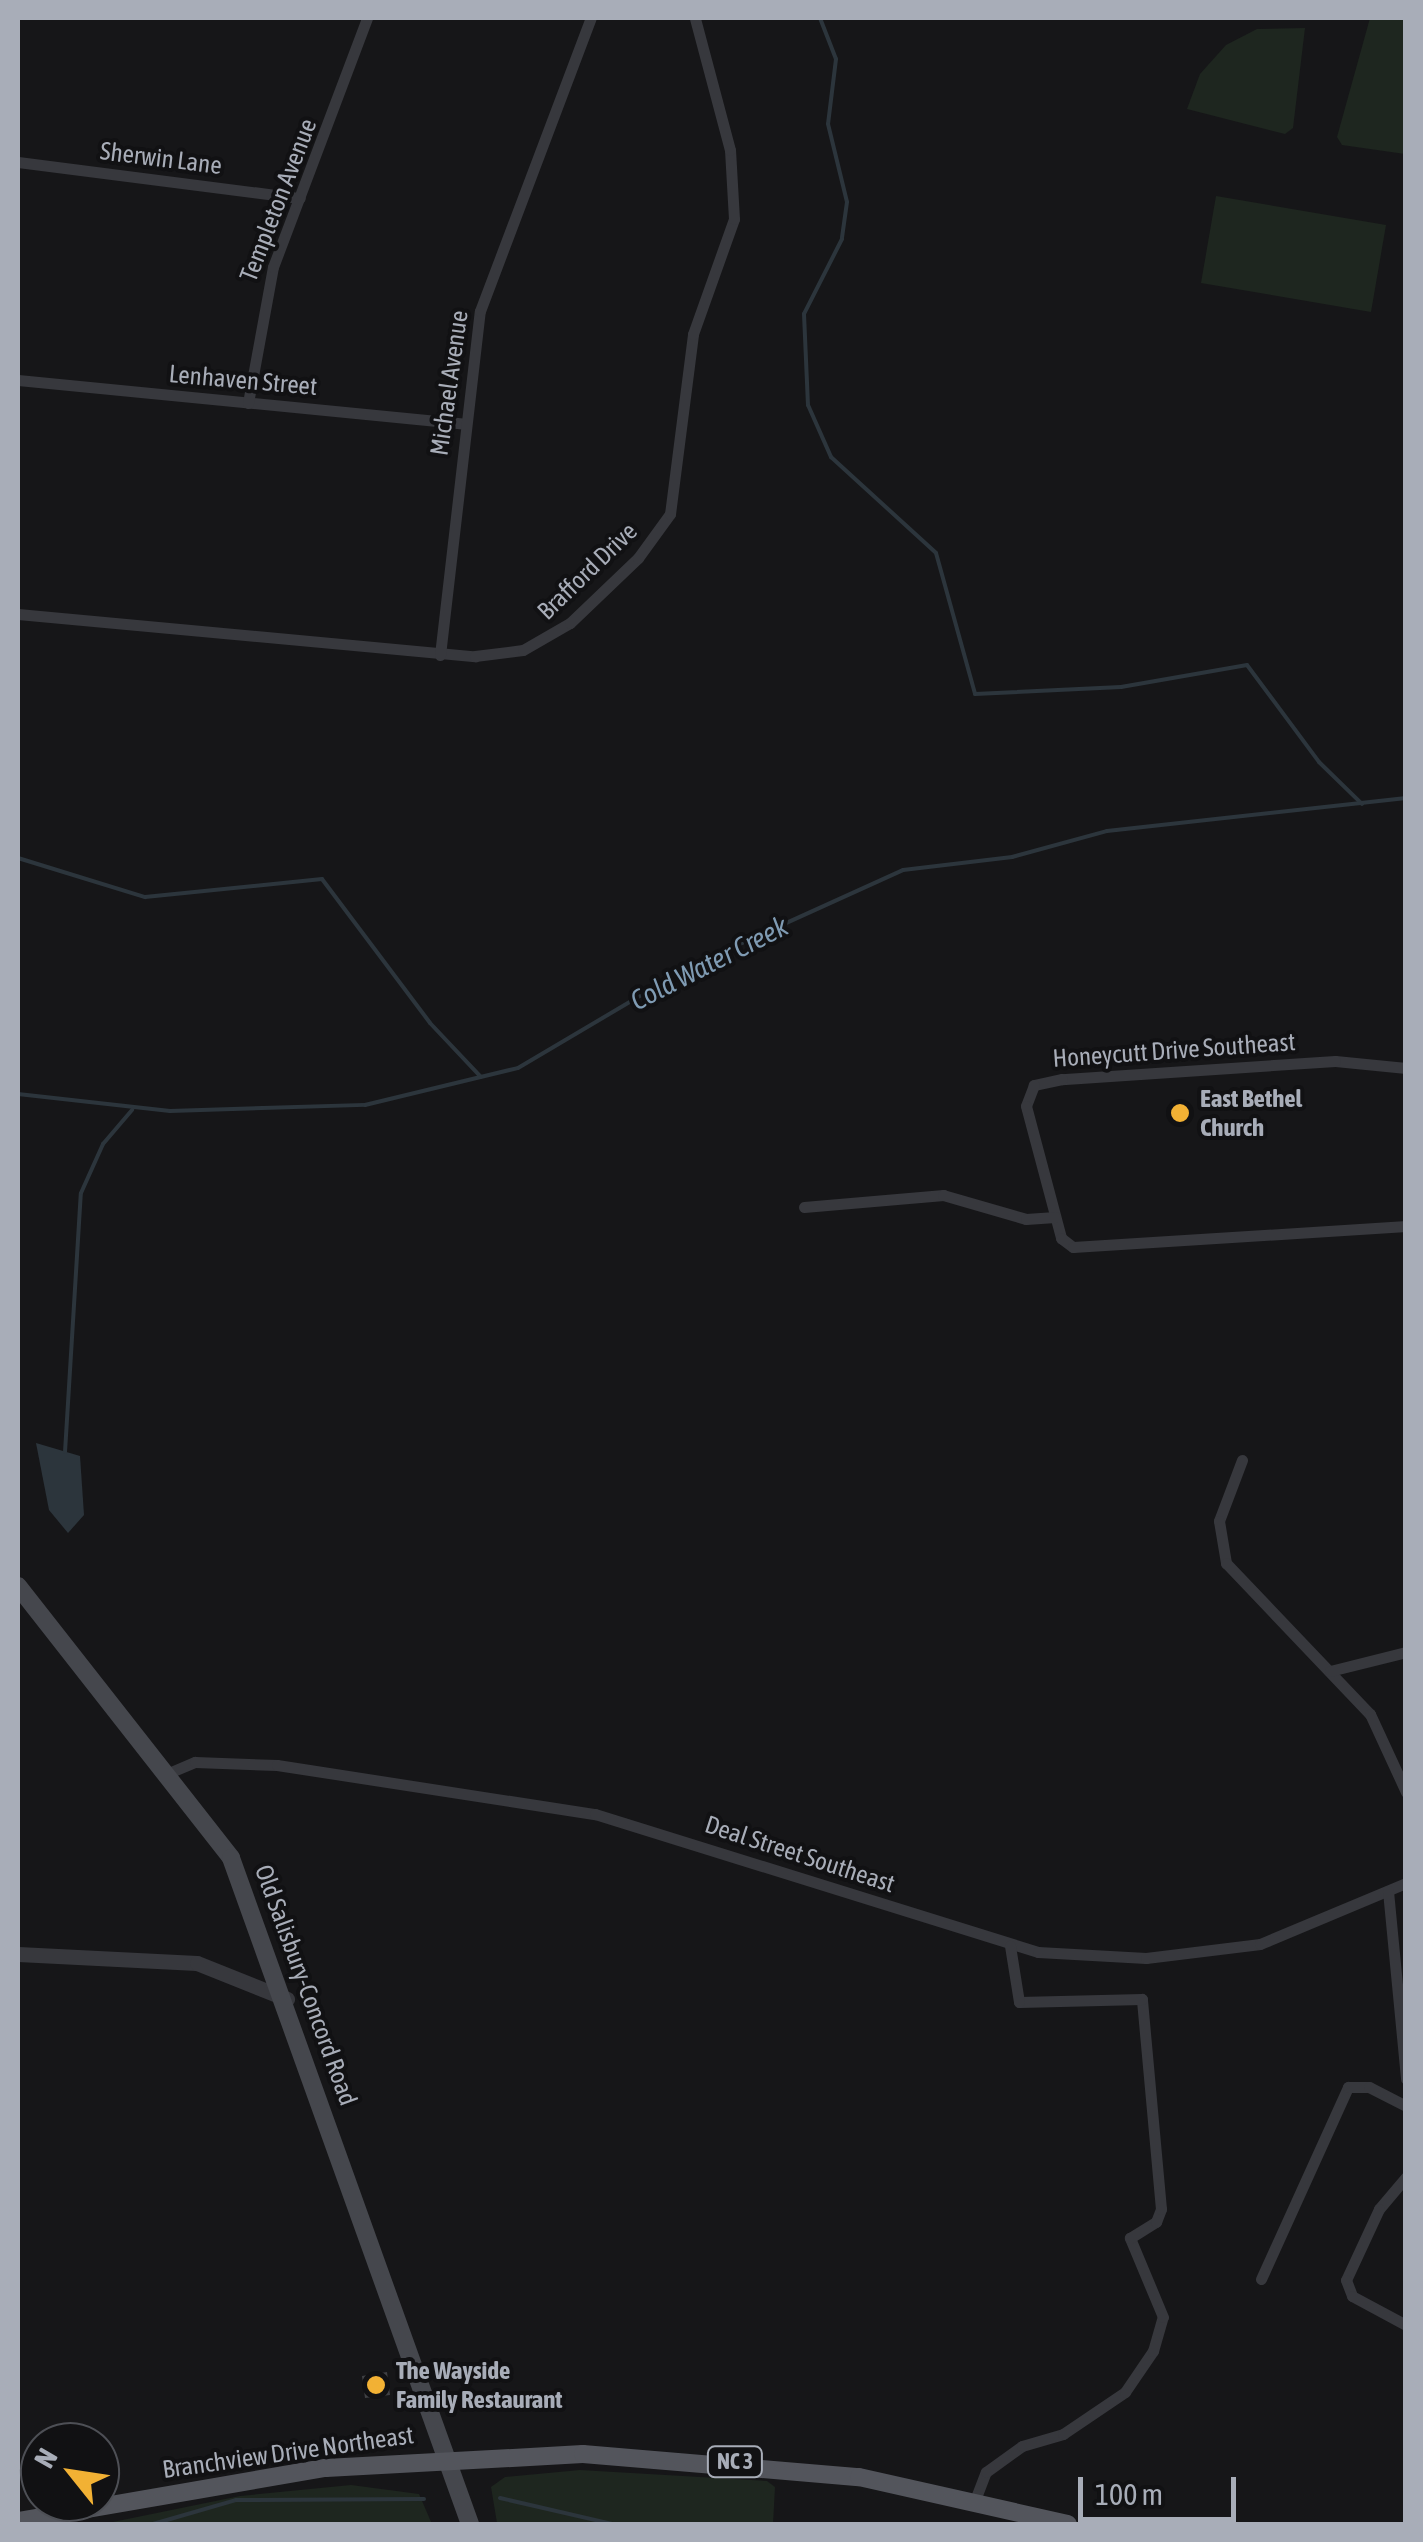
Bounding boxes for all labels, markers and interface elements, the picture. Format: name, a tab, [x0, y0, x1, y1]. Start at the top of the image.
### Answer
street label: Templeton Avenue	[233, 114, 323, 286]
street label: Sherwin Lane	[98, 136, 224, 180]
street label: Michael Avenue	[424, 309, 474, 457]
street label: Lenhaven Street	[168, 359, 318, 401]
street label: Brafford Drive	[531, 516, 643, 626]
water label: Cold Water Creek	[625, 909, 793, 1017]
street label: Honeycutt Drive Southeast	[1052, 1027, 1296, 1073]
place label: East Bethel Church	[1200, 1084, 1302, 1143]
marker: East Bethel Church	[1169, 1102, 1191, 1124]
street label: Deal Street Southeast	[701, 1809, 899, 1899]
street label: Old Salisbury-Concord Road	[248, 1861, 364, 2109]
place label: The Wayside Family Restaurant	[396, 2356, 562, 2415]
marker: The Wayside Family Restaurant	[365, 2374, 387, 2396]
street label: Branchview Drive Northeast	[161, 2420, 415, 2484]
north arrow	[20, 2422, 120, 2522]
text: N	[28, 2443, 64, 2473]
road number: NC 3	[705, 2445, 765, 2479]
scale bar	[1083, 2457, 1240, 2519]
text: 100 m	[1095, 2477, 1163, 2511]

